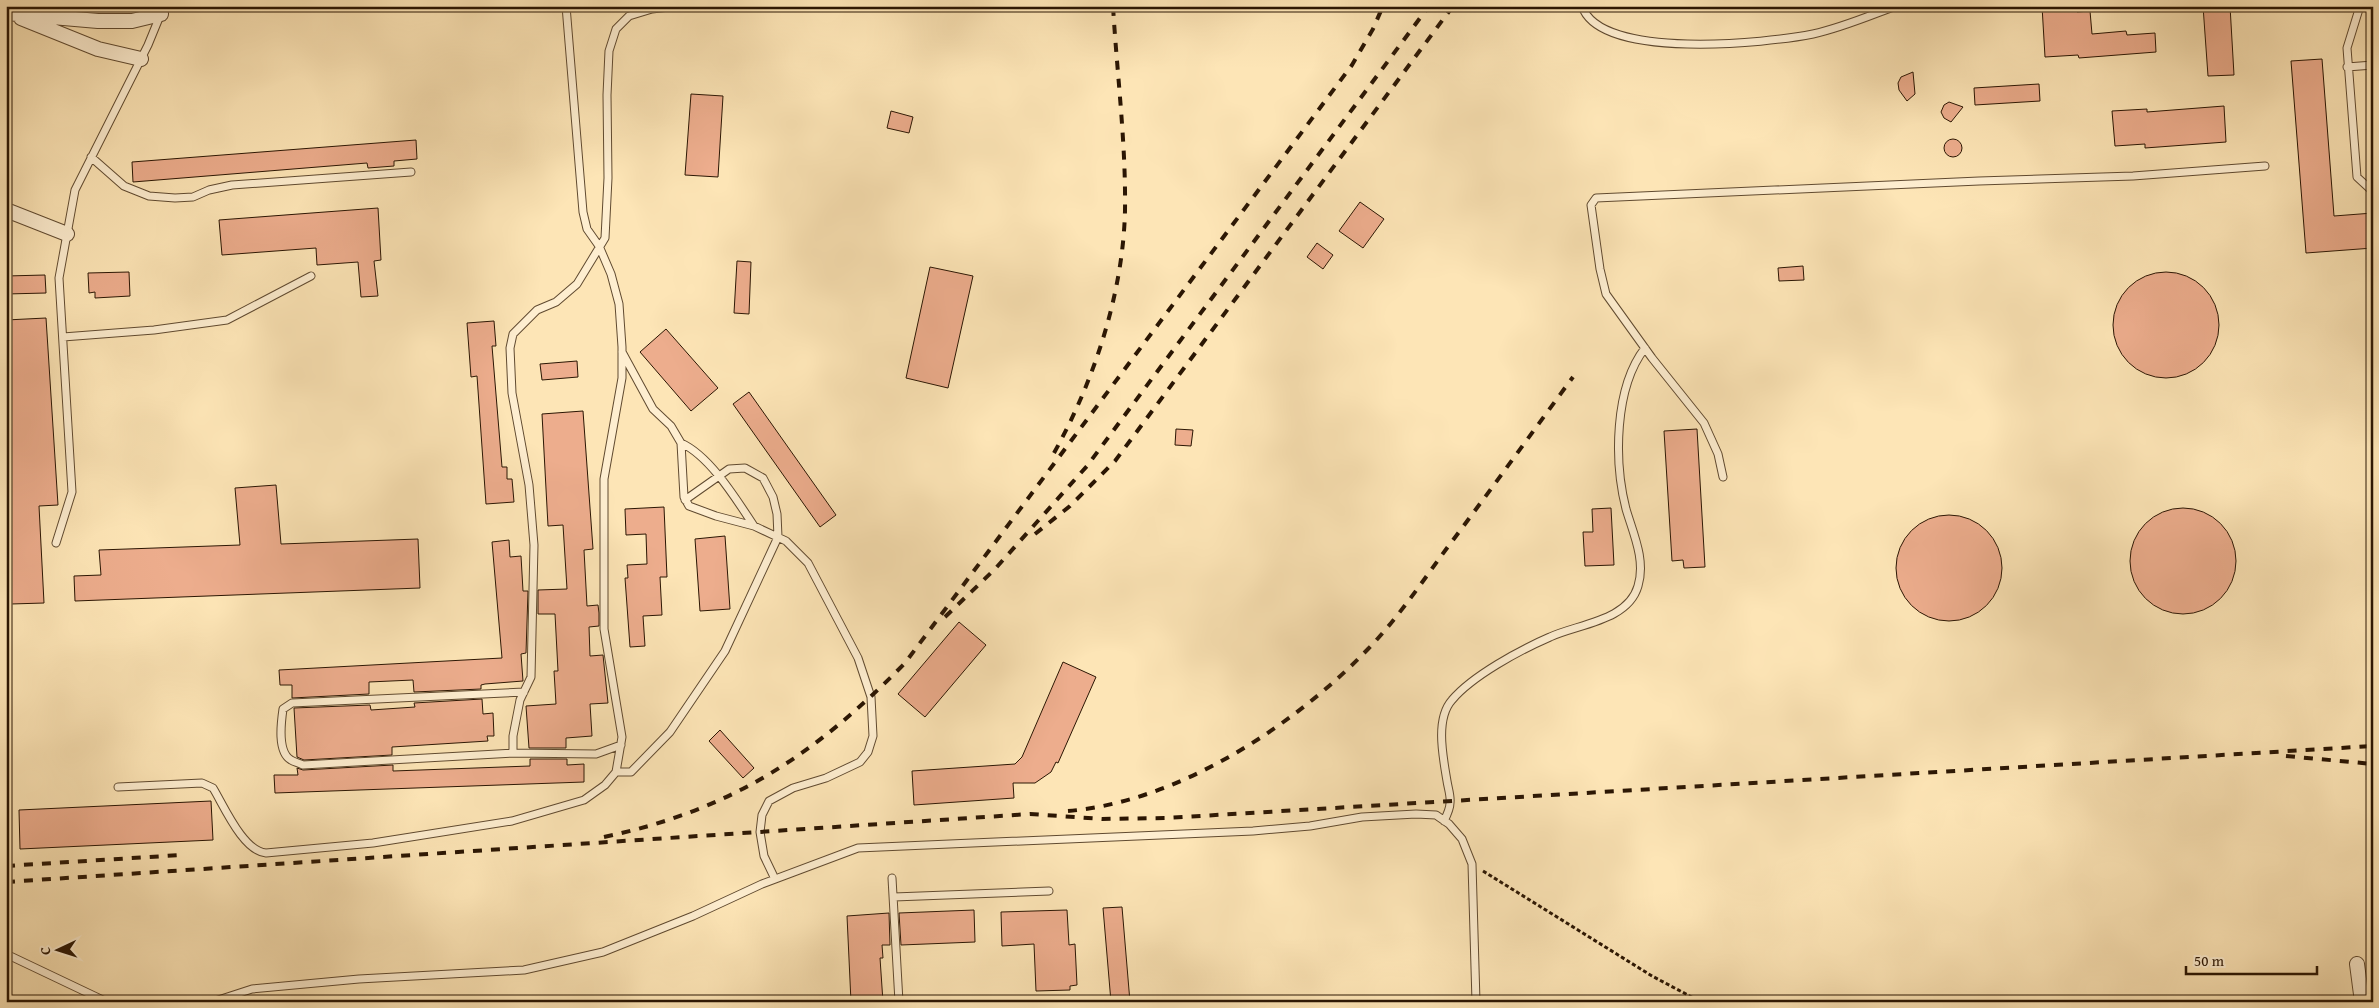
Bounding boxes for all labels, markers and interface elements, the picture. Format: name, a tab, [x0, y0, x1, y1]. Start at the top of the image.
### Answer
north arrow	[32, 926, 82, 976]
scale bar	[2186, 943, 2318, 975]
text: С	[35, 946, 55, 956]
text: 50 m	[2194, 950, 2225, 971]

